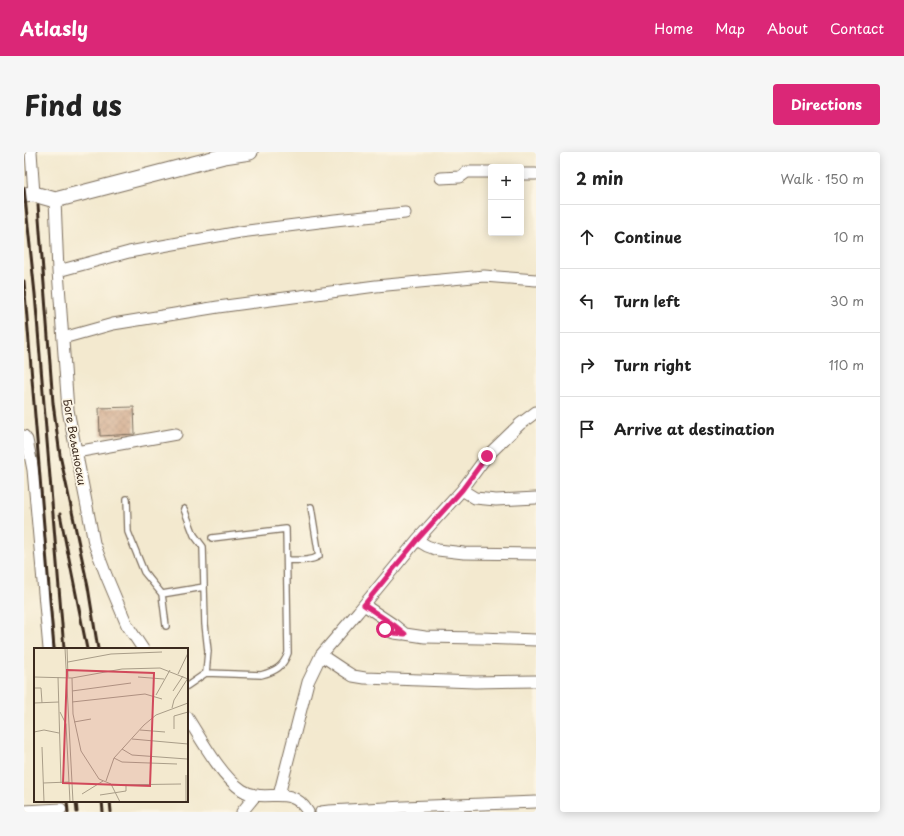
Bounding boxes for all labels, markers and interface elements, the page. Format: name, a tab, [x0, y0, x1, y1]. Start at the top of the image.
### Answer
text: Atlasly	[20, 14, 88, 42]
text: Home	[654, 18, 693, 39]
text: Map	[715, 18, 745, 39]
text: About	[767, 18, 808, 39]
text: Contact	[830, 18, 884, 39]
text: Find us	[24, 83, 122, 126]
button: Directions	[773, 84, 880, 125]
map controls	[488, 164, 524, 236]
button: +	[488, 164, 524, 200]
text: 2 min	[576, 165, 623, 191]
text: Walk · 150 m	[780, 169, 864, 188]
button: −	[488, 200, 524, 236]
text: Continue	[614, 225, 682, 248]
icon: ahead	[576, 226, 598, 248]
text: 10 m	[834, 227, 864, 246]
text: Turn left	[614, 289, 680, 312]
icon: left	[576, 290, 598, 312]
text: 30 m	[830, 291, 864, 310]
text: Turn right	[614, 353, 691, 376]
icon: right	[576, 354, 598, 376]
text: 110 m	[829, 355, 864, 374]
street label: Боге Вељаноски	[59, 397, 91, 487]
text: Arrive at destination	[614, 417, 775, 440]
icon: arrive	[576, 418, 598, 440]
route end	[478, 447, 496, 465]
route start	[376, 620, 394, 638]
inset map	[34, 648, 188, 802]

